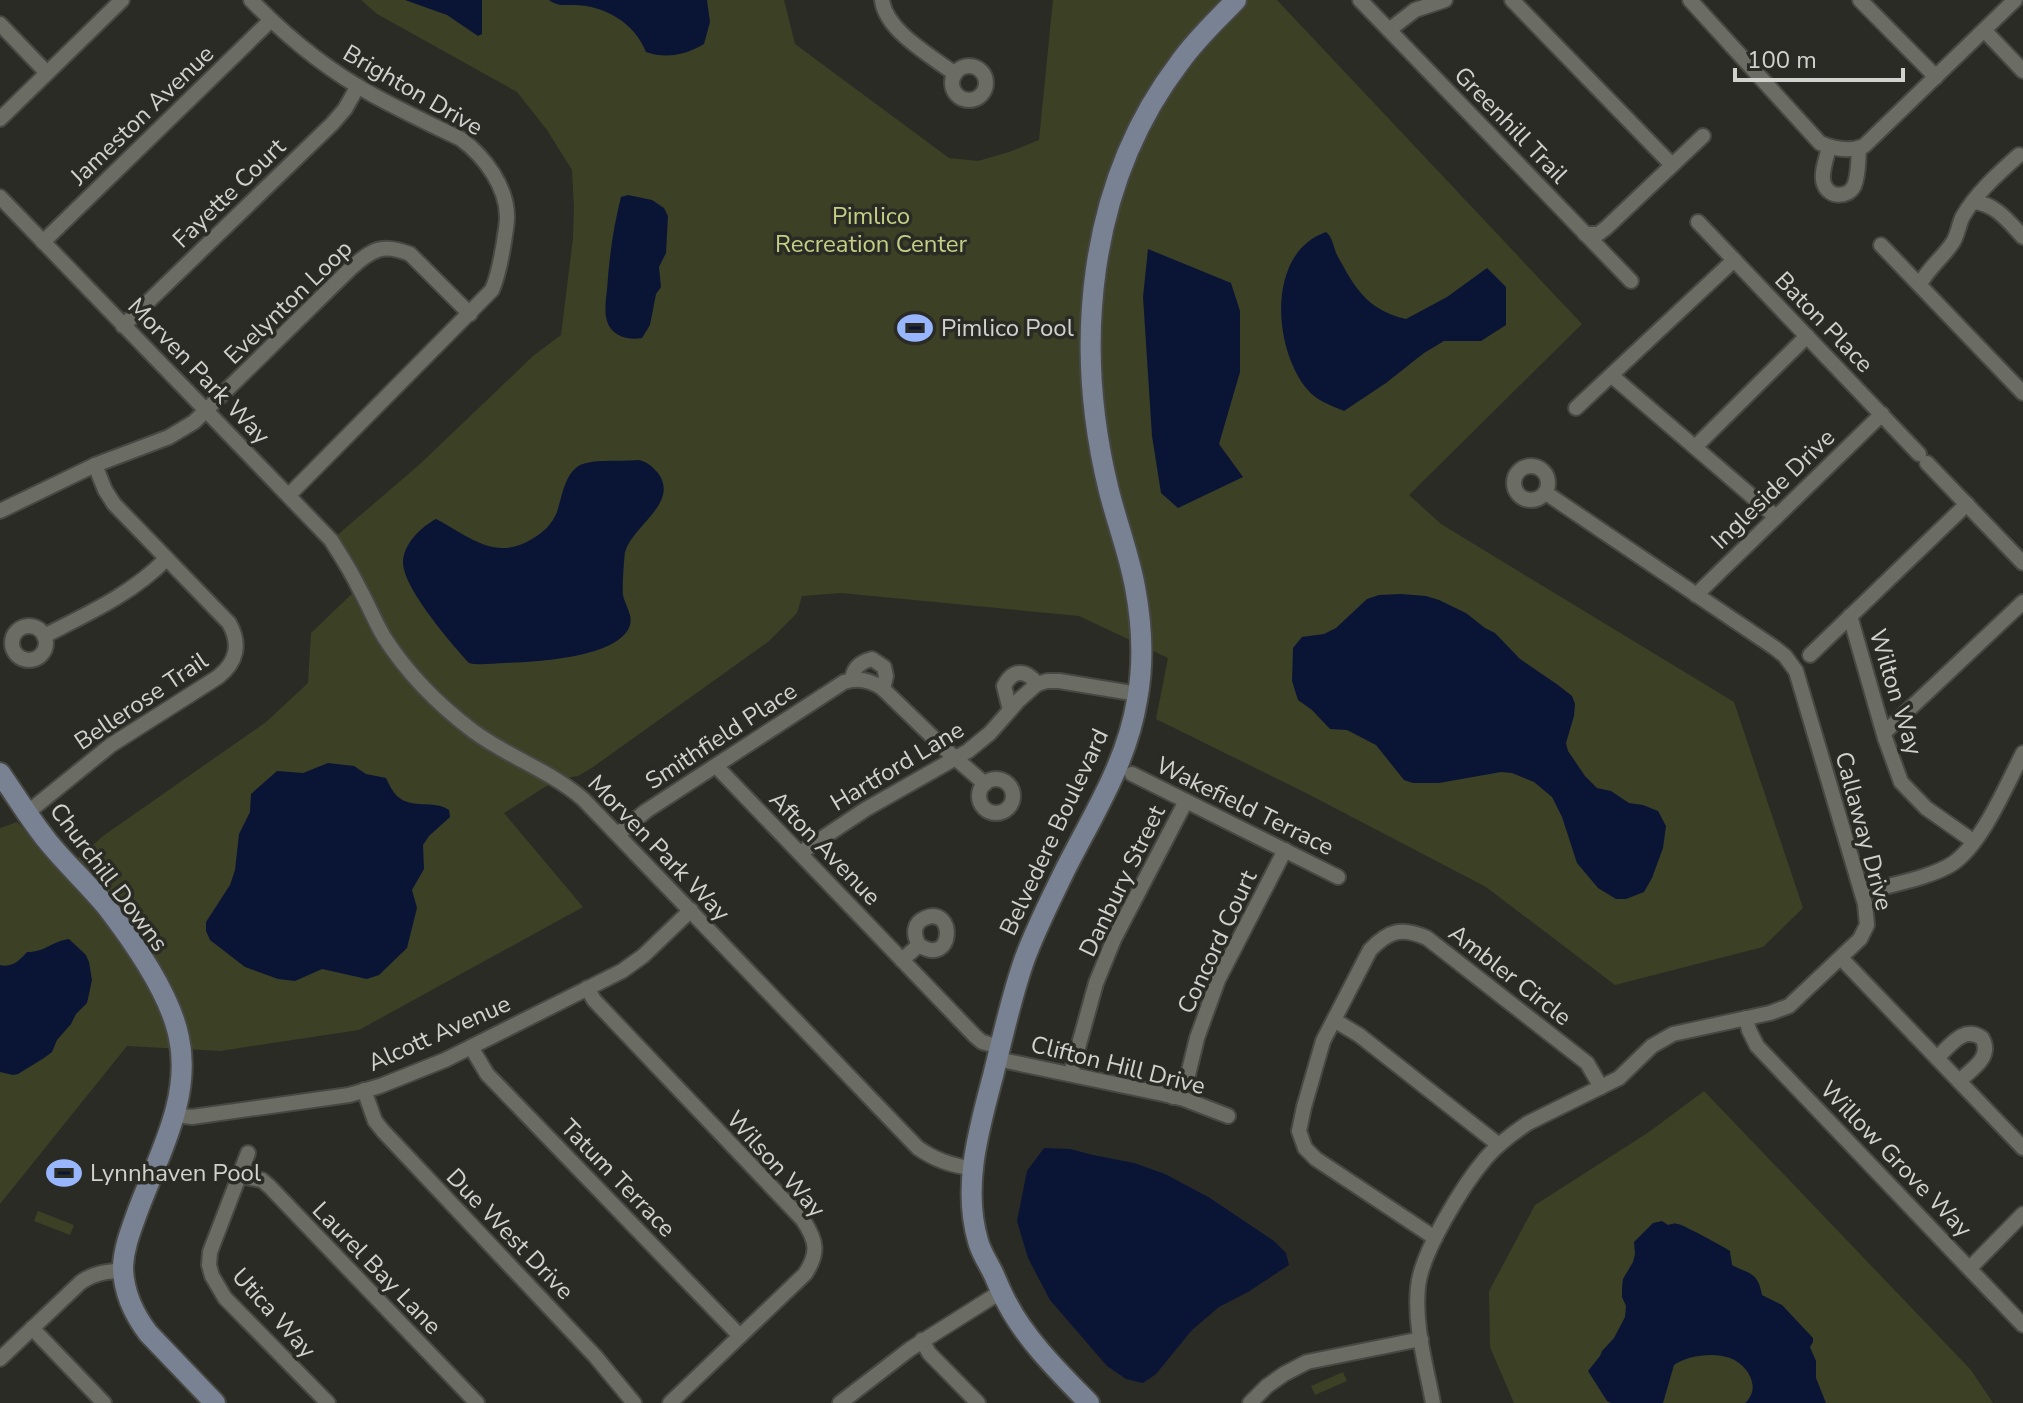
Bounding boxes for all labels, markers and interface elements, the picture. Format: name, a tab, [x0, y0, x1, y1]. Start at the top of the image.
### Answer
scale bar	[1735, 32, 1903, 82]
street label: Brighton Drive	[337, 37, 489, 143]
street label: Jameston Avenue	[62, 38, 221, 193]
text: 100 m	[1747, 44, 1817, 76]
street label: Greenhill Trail	[1447, 60, 1575, 190]
street label: Fayette Court	[166, 131, 293, 255]
park label: Pimlico Recreation Center	[775, 200, 967, 260]
street label: Evelynton Loop	[217, 233, 359, 371]
street label: Baton Place	[1768, 264, 1880, 380]
street label: Morven Park Way	[121, 291, 278, 452]
sports icon: Pimlico Pool	[896, 309, 934, 347]
place label: Pimlico Pool	[941, 312, 1074, 344]
street label: Ingleside Drive	[1704, 422, 1842, 556]
street label: Wilton Way	[1862, 625, 1931, 760]
street label: Bellerose Trail	[68, 645, 214, 757]
street label: Smithfield Place	[639, 675, 803, 797]
street label: Hartford Lane	[824, 714, 970, 818]
street label: Belvedere Boulevard	[992, 723, 1116, 941]
street label: Callaway Drive	[1827, 748, 1901, 914]
street label: Wakefield Terrace	[1151, 749, 1339, 863]
street label: Morven Park Way	[581, 768, 738, 929]
street label: Afton Avenue	[762, 784, 888, 912]
street label: Churchill Downs	[42, 796, 176, 958]
street label: Danbury Street	[1071, 799, 1173, 962]
street label: Concord Court	[1170, 865, 1264, 1019]
street label: Ambler Circle	[1442, 917, 1578, 1033]
street label: Alcott Avenue	[363, 987, 515, 1079]
street label: Clifton Hill Drive	[1027, 1028, 1209, 1102]
street label: Willow Grove Way	[1813, 1074, 1979, 1245]
street label: Wilson Way	[719, 1104, 833, 1225]
street label: Tatum Terrace	[553, 1112, 683, 1244]
sports icon: Lynnhaven Pool	[45, 1154, 83, 1192]
place label: Lynnhaven Pool	[90, 1157, 261, 1189]
street label: Due West Drive	[439, 1161, 581, 1307]
street label: Laurel Bay Lane	[305, 1195, 449, 1341]
street label: Utica Way	[225, 1261, 324, 1366]

